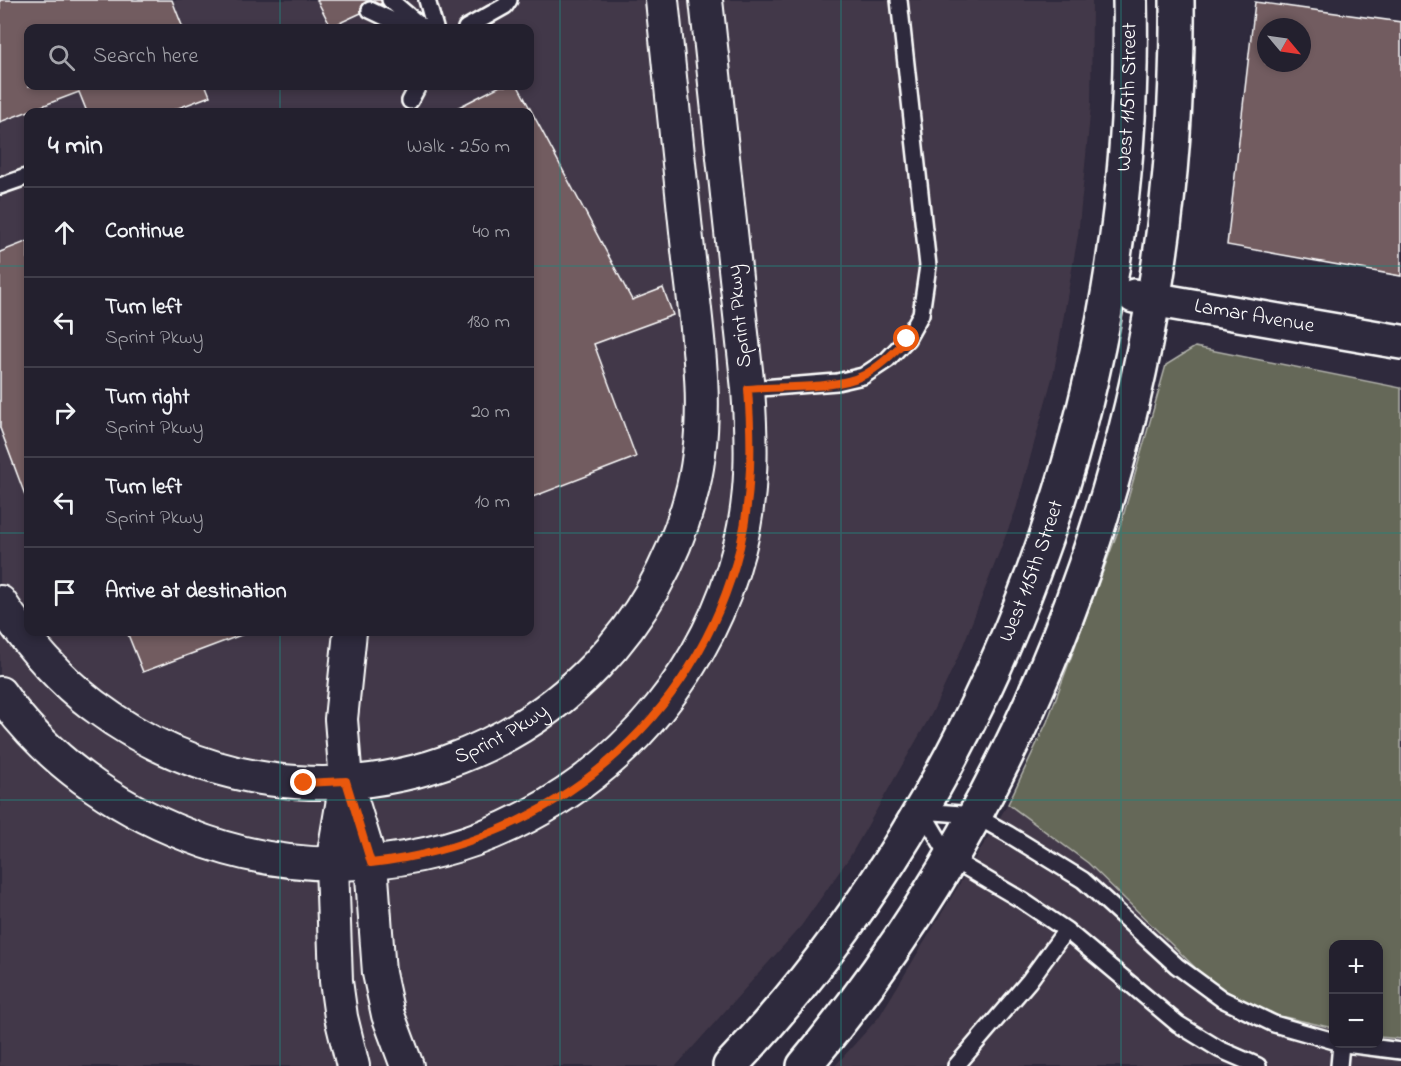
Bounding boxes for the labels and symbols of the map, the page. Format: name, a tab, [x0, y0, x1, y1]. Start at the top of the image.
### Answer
north arrow	[1257, 18, 1311, 72]
street label: West 115th Street	[1109, 22, 1145, 173]
street label: Sprint Pkwy	[720, 263, 762, 369]
street label: Lamar Avenue	[1192, 292, 1317, 342]
route start	[893, 325, 919, 351]
street label: West 115th Street	[992, 496, 1072, 647]
street label: Sprint Pkwy	[450, 697, 556, 772]
route end	[290, 769, 316, 795]

